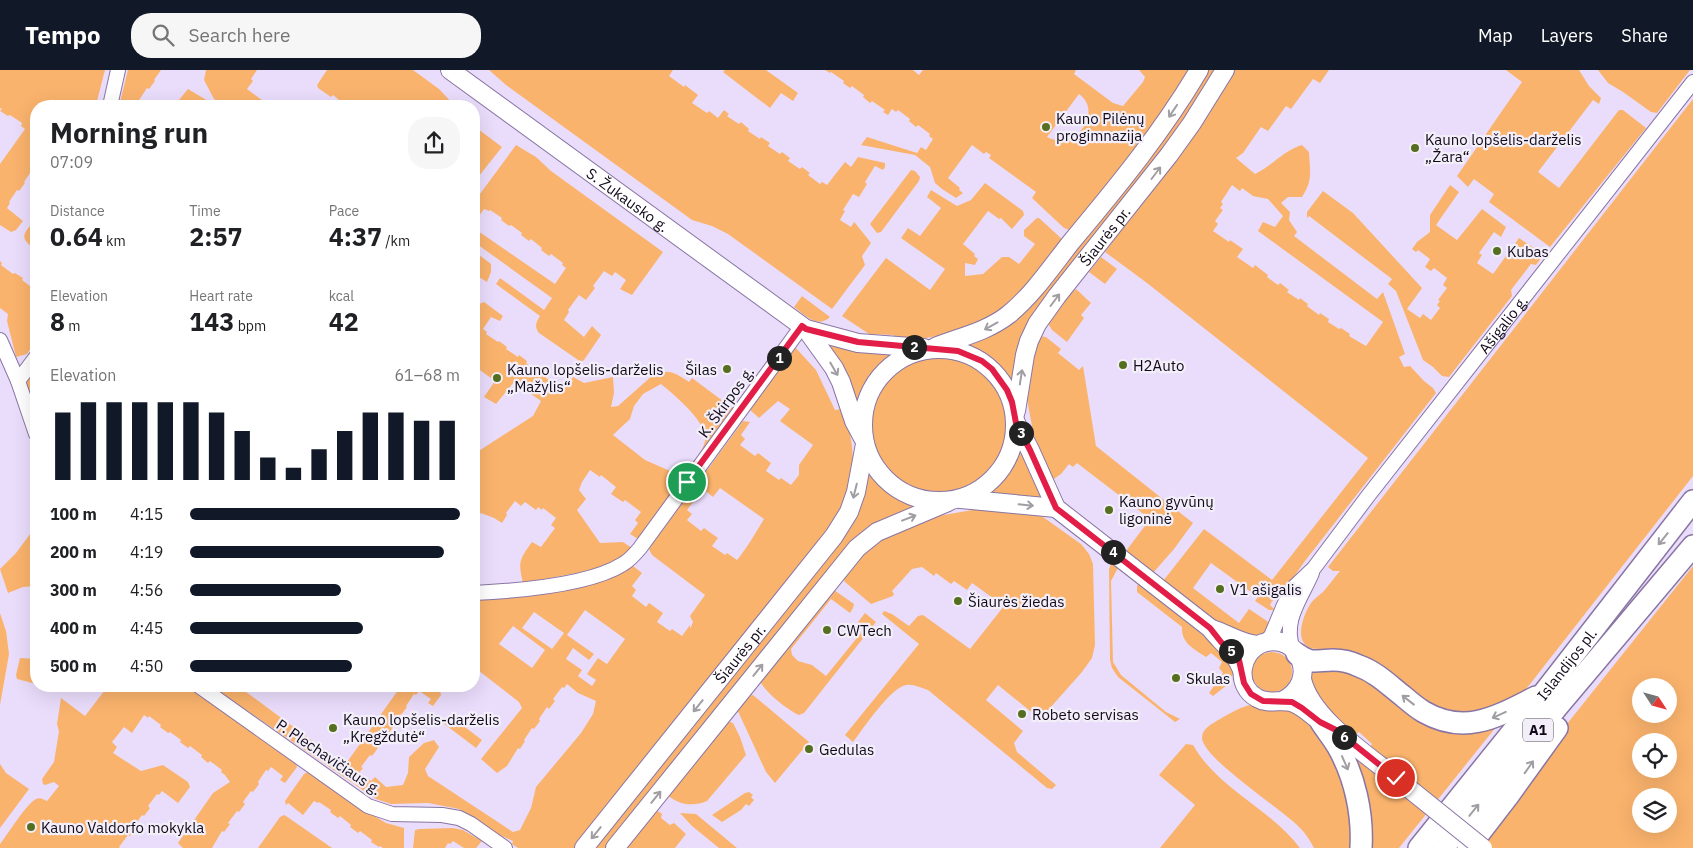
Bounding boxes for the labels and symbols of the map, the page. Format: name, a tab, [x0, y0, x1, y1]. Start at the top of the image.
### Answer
one-way arrow	[1168, 104, 1178, 118]
place label: Kauno Pilėnų progimnazija	[1056, 109, 1144, 145]
marker: Kauno Pilėnų progimnazija	[1040, 121, 1052, 133]
place label: Kauno lopšelis-darželis „Žara“	[1425, 130, 1582, 166]
marker: Kauno lopšelis-darželis „Žara“	[1409, 142, 1421, 154]
street label: S. Žukausko g.	[583, 163, 673, 236]
one-way arrow	[1151, 166, 1161, 180]
street label: Šiaurės pr.	[1075, 202, 1134, 270]
place label: Kubas	[1507, 242, 1549, 261]
marker: Kubas	[1491, 245, 1503, 257]
street label: Ašigalio g.	[1474, 291, 1531, 357]
one-way arrow	[1049, 294, 1060, 307]
one-way arrow	[984, 322, 999, 331]
pin: 2	[902, 334, 926, 360]
pin: 1	[766, 346, 792, 370]
place label: H2Auto	[1133, 356, 1184, 375]
marker: H2Auto	[1117, 359, 1129, 371]
place label: Kauno lopšelis-darželis „Mažylis“	[507, 360, 664, 396]
place label: Šilas	[685, 360, 717, 379]
one-way arrow	[830, 361, 839, 376]
street label: K. Škirpos g.	[694, 363, 758, 441]
marker: Šilas	[721, 363, 733, 375]
one-way arrow	[1017, 370, 1027, 386]
marker: Kauno lopšelis-darželis „Mažylis“	[491, 372, 503, 384]
pin: 3	[1008, 420, 1034, 446]
pin	[666, 461, 708, 503]
one-way arrow	[850, 483, 859, 499]
place label: Kauno gyvūnų ligoninė	[1119, 492, 1214, 528]
one-way arrow	[1018, 500, 1034, 510]
marker: Kauno gyvūnų ligoninė	[1103, 504, 1115, 516]
one-way arrow	[900, 513, 916, 522]
one-way arrow	[1657, 532, 1668, 545]
pin: 4	[1100, 540, 1126, 564]
place label: V1 ašigalis	[1230, 580, 1302, 599]
marker: V1 ašigalis	[1214, 583, 1226, 595]
place label: Šiaurės žiedas	[968, 592, 1064, 611]
marker: Šiaurės žiedas	[952, 595, 964, 607]
street label: Šiaurės pr.	[710, 620, 769, 687]
place label: CWTech	[837, 621, 892, 640]
marker: CWTech	[821, 624, 833, 636]
street label: Islandijos pl.	[1532, 624, 1601, 704]
pin: 5	[1218, 638, 1244, 664]
one-way arrow	[753, 664, 764, 677]
place label: Skulas	[1186, 669, 1230, 688]
marker: Skulas	[1170, 672, 1182, 684]
north arrow	[1632, 678, 1678, 722]
one-way arrow	[1402, 695, 1415, 706]
one-way arrow	[693, 699, 704, 712]
place label: Robeto servisas	[1032, 705, 1139, 724]
marker: Robeto servisas	[1016, 708, 1028, 720]
place label: Kauno lopšelis-darželis „Kregždutė“	[343, 710, 500, 746]
one-way arrow	[1492, 711, 1507, 721]
street label: P. Plechavičiaus g.	[273, 715, 385, 799]
road number: A1	[1523, 718, 1553, 742]
marker: Kauno lopšelis-darželis „Kregždutė“	[327, 722, 339, 734]
pin: 6	[1332, 724, 1356, 750]
place label: Gedulas	[819, 740, 874, 759]
marker: Gedulas	[803, 743, 815, 755]
one-way arrow	[1341, 755, 1351, 770]
pin	[1375, 757, 1417, 799]
one-way arrow	[1524, 760, 1534, 774]
one-way arrow	[651, 790, 662, 803]
one-way arrow	[1468, 804, 1479, 817]
place label: Kauno Valdorfo mokykla	[41, 818, 204, 837]
marker: Kauno Valdorfo mokykla	[25, 821, 37, 833]
one-way arrow	[591, 826, 602, 839]

